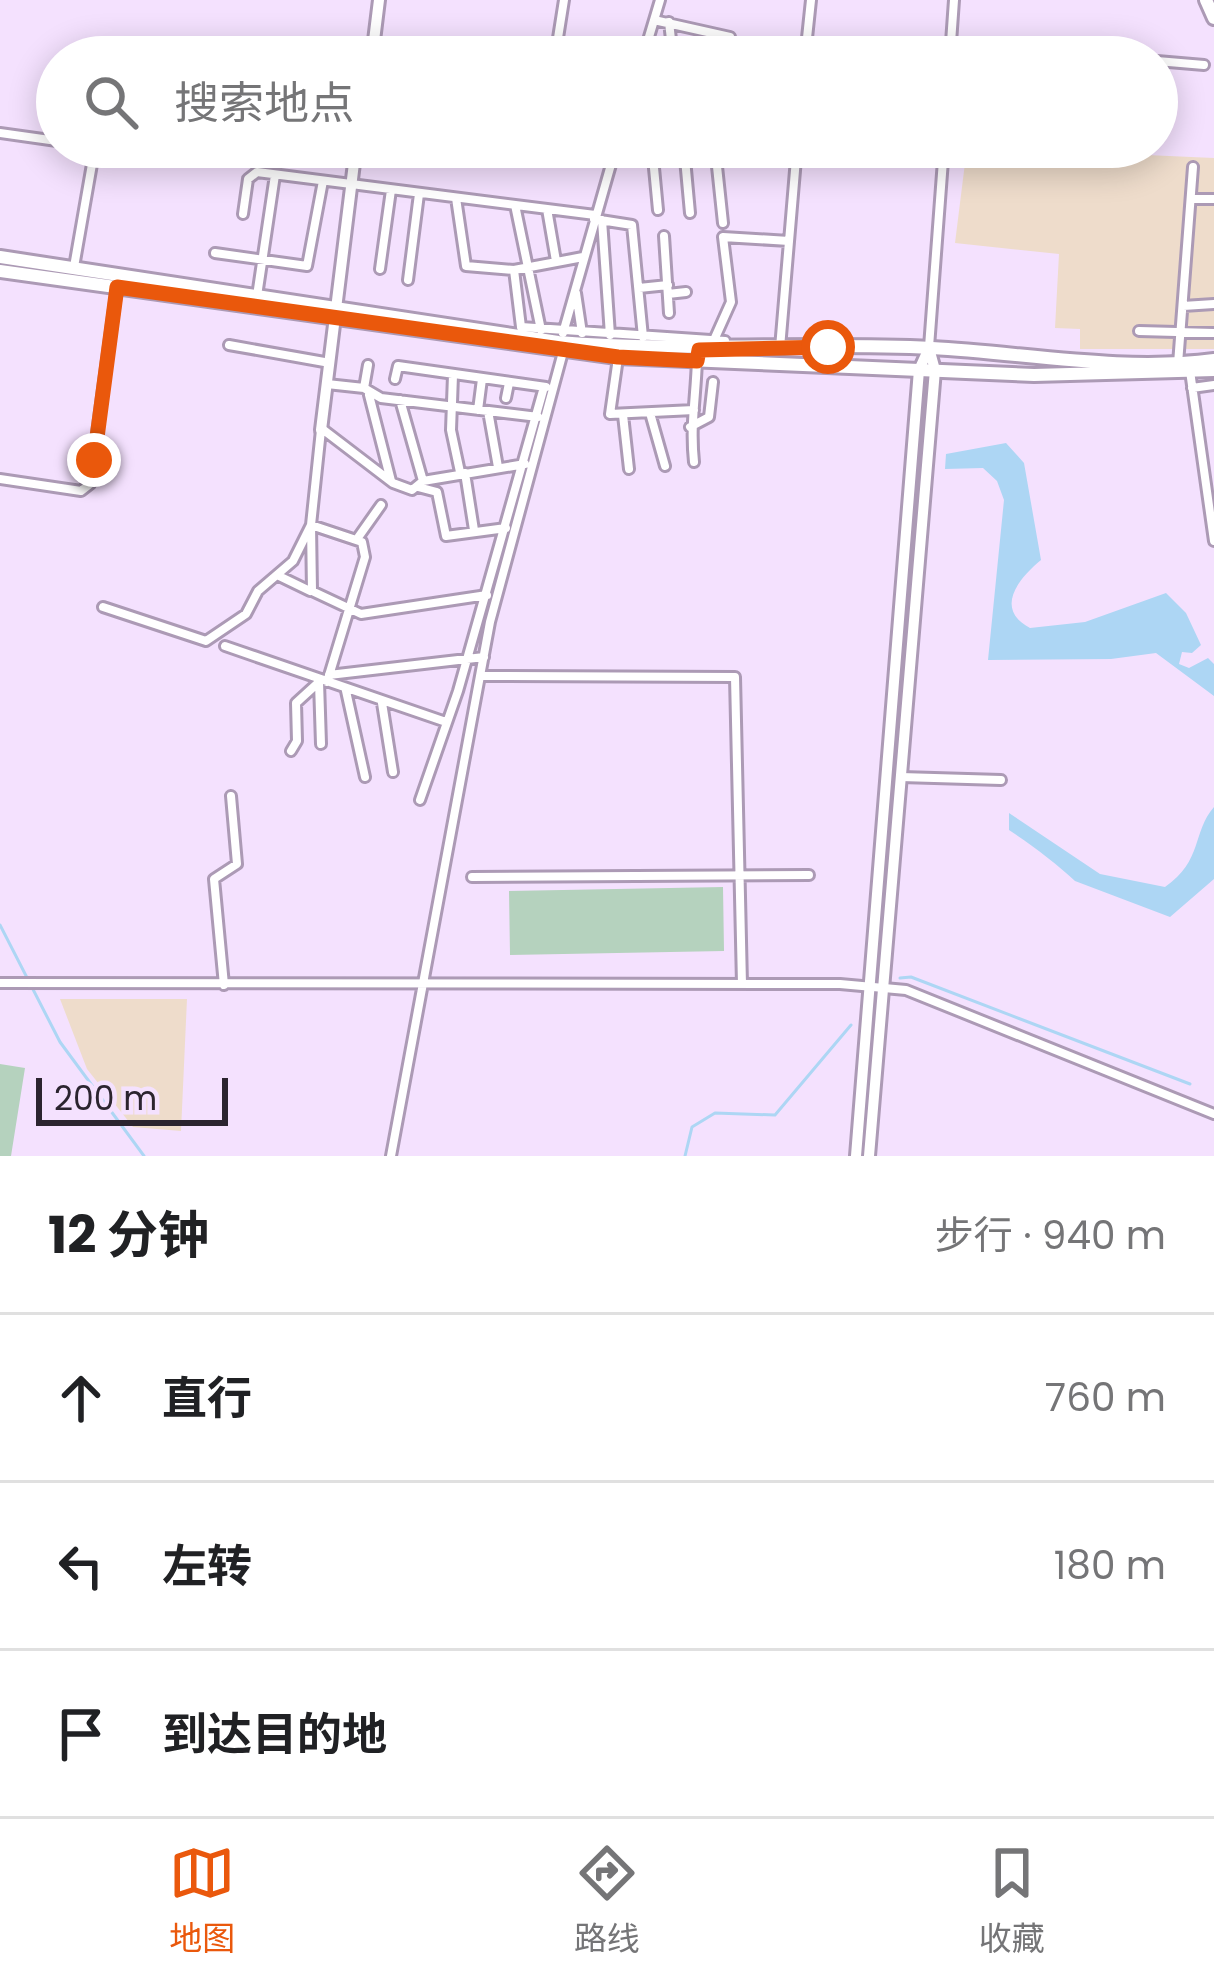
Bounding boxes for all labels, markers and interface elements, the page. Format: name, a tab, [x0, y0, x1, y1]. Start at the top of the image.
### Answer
search box	[36, 36, 1178, 168]
icon: search	[78, 69, 144, 135]
text: 搜索地点	[174, 72, 354, 135]
route start	[801, 320, 855, 374]
route end	[67, 433, 121, 487]
scale bar	[36, 1072, 228, 1125]
text: 200 m	[54, 1075, 157, 1122]
text: 12 分钟	[48, 1199, 209, 1271]
text: 步行 · 940 m	[935, 1208, 1166, 1263]
icon: ahead	[48, 1365, 114, 1431]
text: 直行	[162, 1367, 252, 1430]
text: 760 m	[1045, 1370, 1166, 1425]
icon: left	[48, 1533, 114, 1599]
text: 左转	[162, 1535, 252, 1598]
text: 180 m	[1054, 1538, 1166, 1593]
icon: arrive	[48, 1701, 114, 1767]
text: 到达目的地	[162, 1703, 387, 1766]
tab: 地图	[169, 1840, 235, 1964]
tab: 路线	[574, 1840, 640, 1964]
tab: 收藏	[979, 1840, 1045, 1964]

